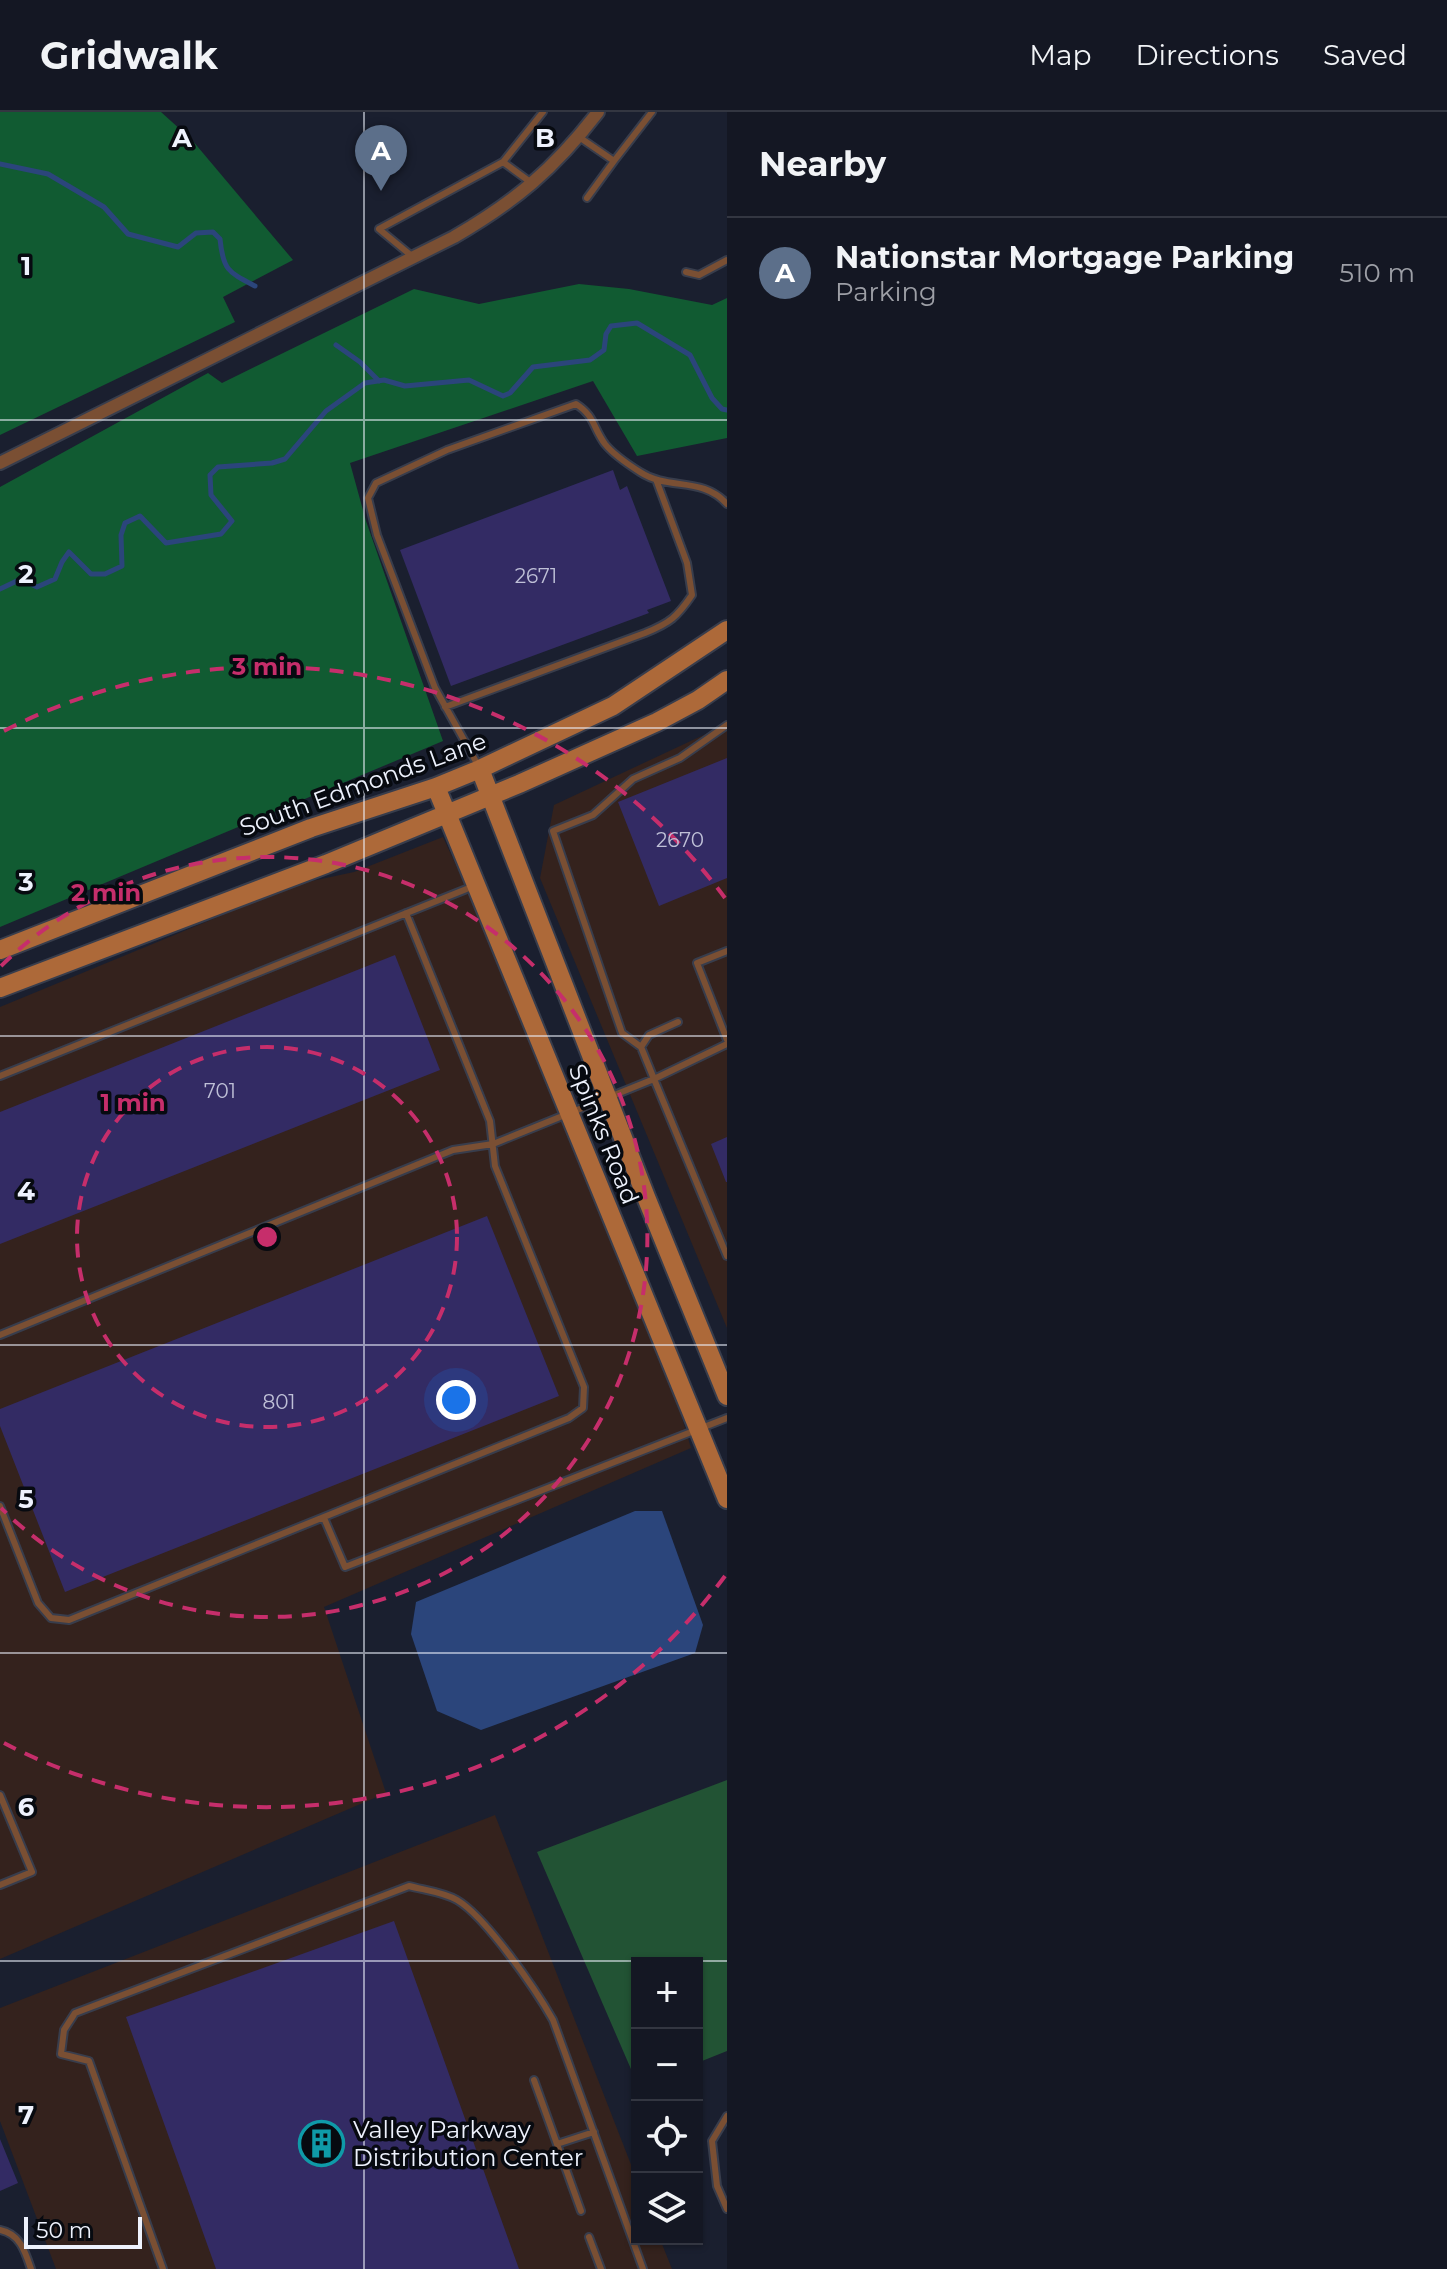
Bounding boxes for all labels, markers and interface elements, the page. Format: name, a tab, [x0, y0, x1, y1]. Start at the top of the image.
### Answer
text: Gridwalk	[40, 32, 218, 79]
text: Map	[1029, 38, 1091, 72]
text: Directions	[1135, 38, 1279, 72]
text: Saved	[1323, 38, 1407, 72]
text: A	[171, 122, 193, 154]
text: B	[535, 122, 555, 154]
pin: A	[355, 125, 407, 191]
text: Nearby	[759, 143, 886, 185]
text: Nationstar Mortgage Parking	[835, 239, 1294, 276]
text: 1	[21, 250, 31, 282]
text: A	[775, 257, 795, 289]
text: 510 m	[1339, 257, 1415, 289]
text: Parking	[835, 276, 937, 308]
text: 2	[18, 558, 34, 590]
house number: 2671	[515, 564, 557, 588]
text: 3 min	[231, 652, 302, 681]
street label: South Edmonds Lane	[236, 726, 490, 842]
house number: 2670	[656, 828, 704, 852]
text: 3	[17, 866, 34, 898]
text: 2 min	[71, 878, 141, 907]
street label: Spinks Road	[563, 1060, 645, 1208]
house number: 701	[204, 1079, 236, 1103]
text: 1 min	[100, 1088, 166, 1117]
text: 4	[17, 1175, 35, 1207]
centre of rings	[253, 1223, 281, 1251]
your location	[436, 1380, 476, 1420]
house number: 801	[262, 1390, 296, 1414]
text: 5	[18, 1483, 34, 1515]
text: 6	[18, 1791, 35, 1823]
map controls	[631, 1957, 703, 2245]
button: +	[631, 1957, 703, 2029]
button: −	[631, 2029, 703, 2101]
text: 7	[18, 2099, 34, 2131]
button: locate	[631, 2101, 703, 2173]
place label: Valley Parkway Distribution Center	[353, 2115, 583, 2172]
building icon: Valley Parkway Distribution Center	[298, 2119, 346, 2167]
button: layers	[631, 2173, 703, 2245]
scale bar	[24, 2213, 142, 2249]
text: 50 m	[36, 2217, 92, 2244]

